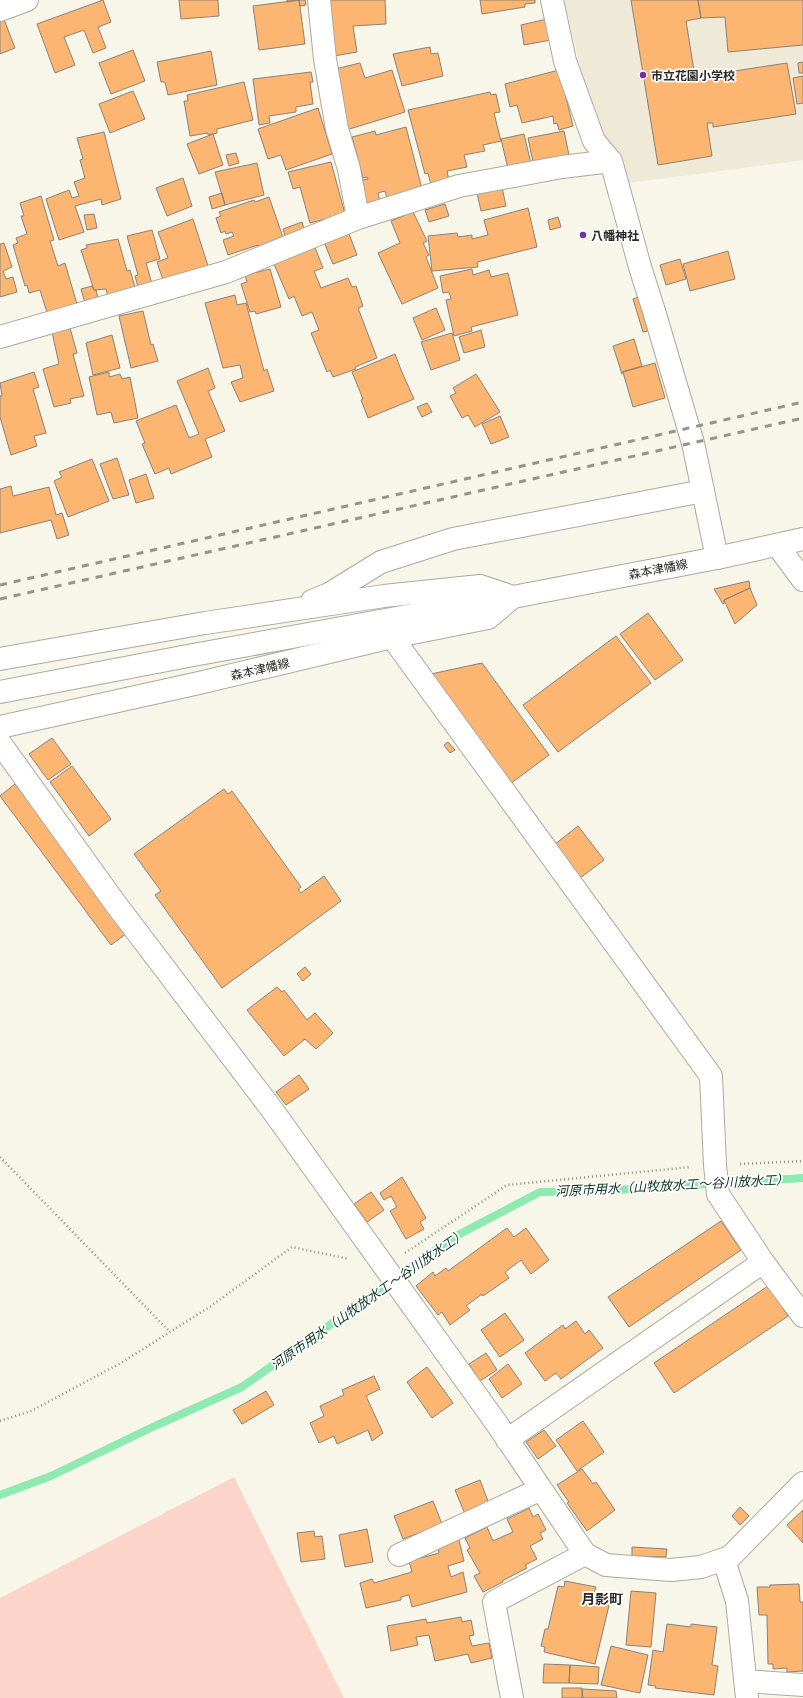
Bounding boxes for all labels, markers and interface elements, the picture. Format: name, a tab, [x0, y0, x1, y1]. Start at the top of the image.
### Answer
place label: 市立花園小学校	[651, 68, 735, 83]
marker: 市立花園小学校	[638, 70, 648, 80]
place label: 八幡神社	[591, 228, 639, 243]
marker: 八幡神社	[578, 230, 588, 240]
street label: 森本津幡線	[627, 556, 689, 582]
street label: 森本津幡線	[229, 655, 291, 683]
water label: 河原市用水（山牧放水工～谷川放水工）	[555, 1171, 789, 1199]
water label: 河原市用水（山牧放水工～谷川放水工）	[268, 1225, 468, 1373]
district label: 月影町	[581, 1590, 623, 1608]

